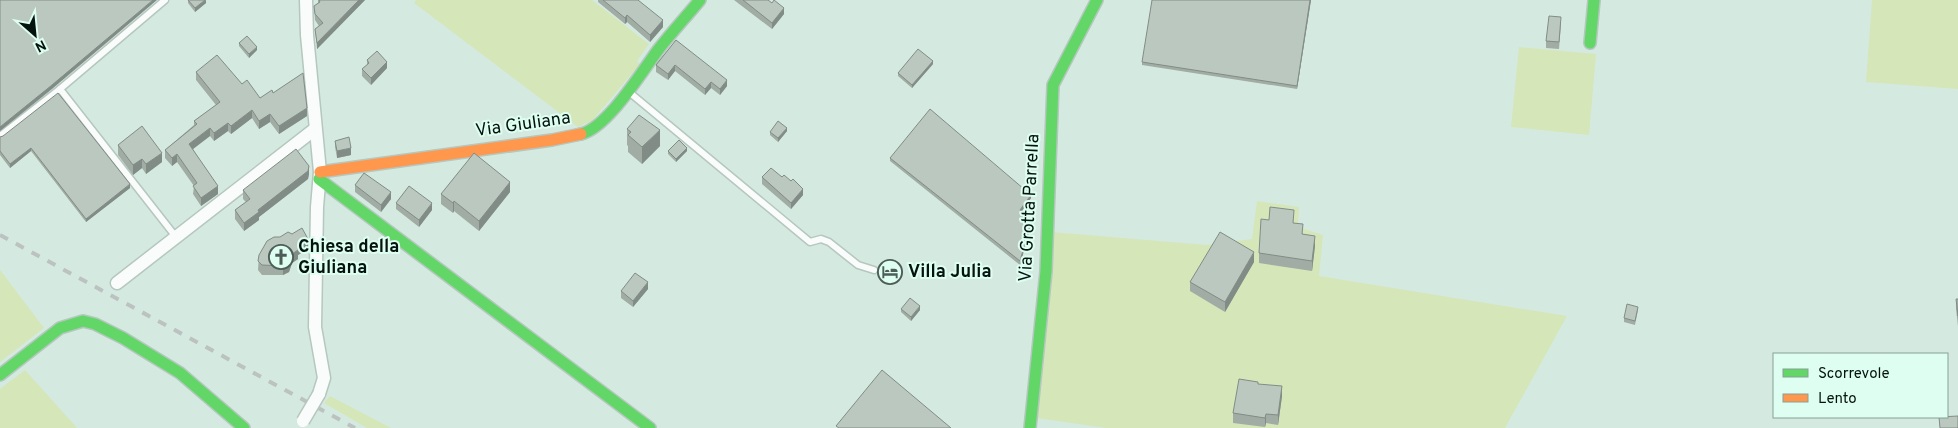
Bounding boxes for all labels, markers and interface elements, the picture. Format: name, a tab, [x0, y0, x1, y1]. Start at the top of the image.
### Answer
north arrow	[10, 10, 60, 60]
text: N	[32, 35, 49, 55]
street label: Via Giuliana	[474, 107, 572, 143]
street label: Via Grotta Parrella	[1015, 133, 1045, 283]
place label: Chiesa della Giuliana	[298, 236, 399, 280]
church icon: Chiesa della Giuliana	[268, 244, 294, 270]
hotel icon: Villa Julia	[877, 259, 903, 285]
place label: Villa Julia	[908, 261, 991, 284]
legend	[1773, 353, 1948, 418]
text: Scorrevole	[1818, 365, 1890, 384]
text: Lento	[1818, 390, 1857, 409]

